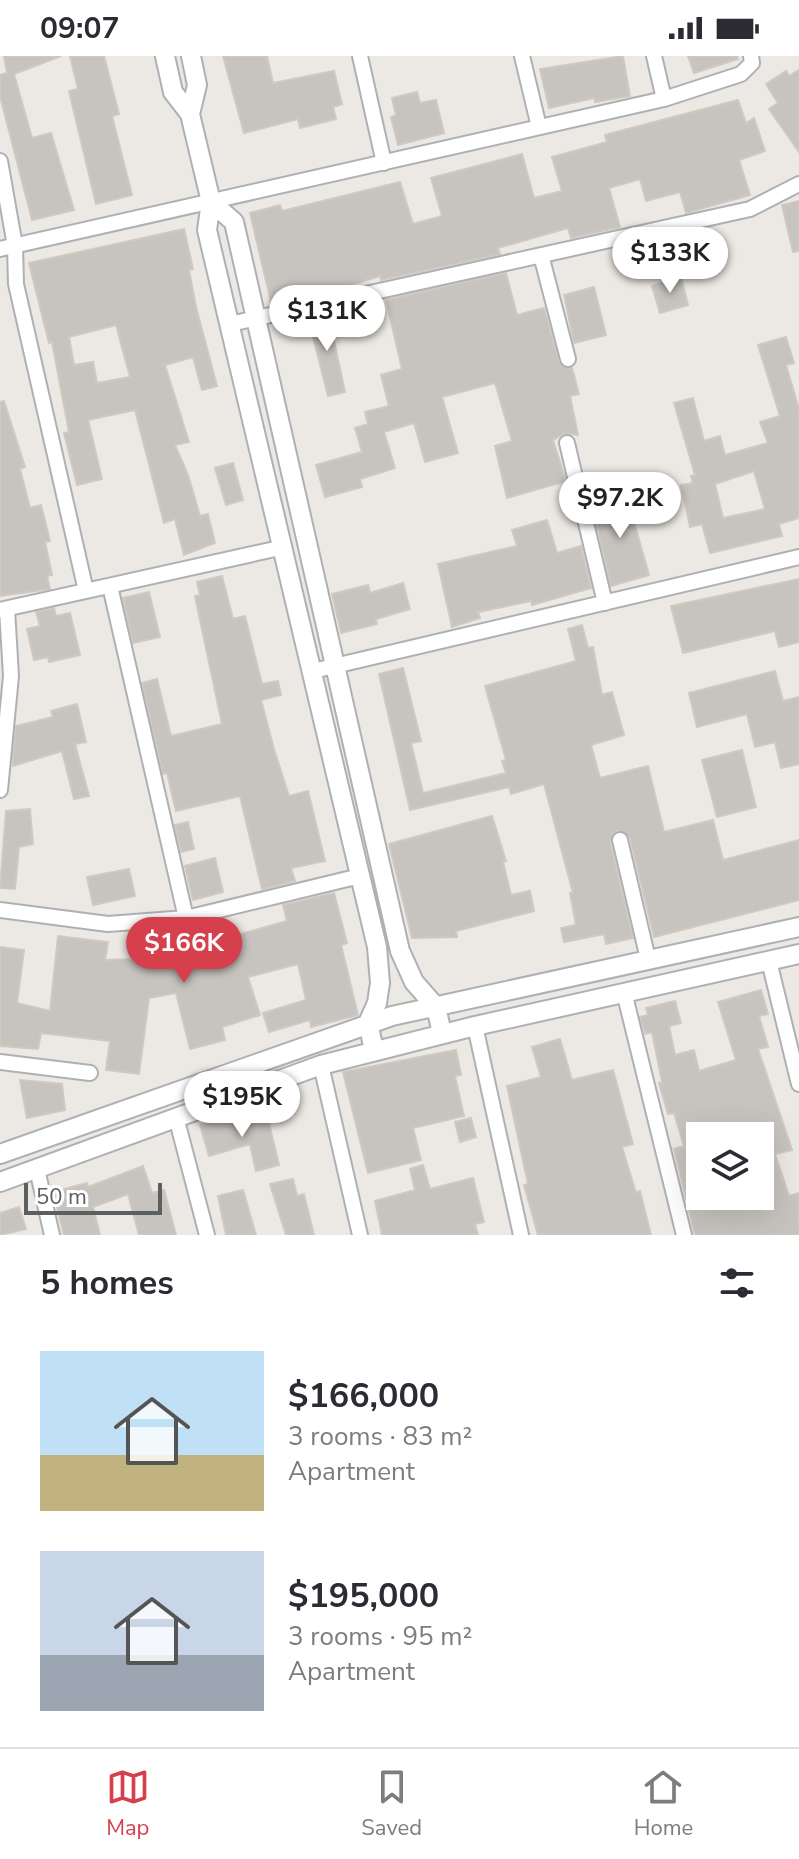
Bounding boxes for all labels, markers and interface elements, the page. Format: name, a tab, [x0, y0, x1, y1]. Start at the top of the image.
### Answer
text: 09:07	[40, 8, 119, 49]
pin: $133K	[614, 227, 726, 295]
text: $133K	[630, 235, 710, 270]
pin: $131K	[271, 285, 383, 353]
text: $131K	[287, 293, 367, 328]
pin: $97.2K	[555, 472, 685, 540]
text: $97.2K	[577, 480, 663, 515]
pin: $166K	[128, 917, 240, 985]
text: $166K	[144, 925, 224, 960]
pin: $195K	[186, 1071, 298, 1139]
text: $195K	[202, 1079, 282, 1114]
map controls	[686, 1122, 774, 1210]
button: layers	[686, 1122, 774, 1210]
scale bar	[24, 1179, 162, 1215]
text: 50 m	[36, 1182, 87, 1212]
text: 5 homes	[40, 1260, 174, 1306]
icon: filters	[715, 1261, 759, 1305]
text: $166,000	[288, 1373, 439, 1419]
icon: home	[104, 1383, 200, 1479]
text: 3 rooms · 83 m²	[288, 1419, 472, 1454]
text: Apartment	[288, 1454, 415, 1489]
text: $195,000	[288, 1573, 439, 1619]
icon: home	[104, 1583, 200, 1679]
text: 3 rooms · 95 m²	[288, 1619, 472, 1654]
text: Apartment	[288, 1654, 415, 1689]
tab: Map	[106, 1765, 150, 1843]
tab: Saved	[361, 1765, 422, 1843]
tab: Home	[634, 1765, 693, 1843]

